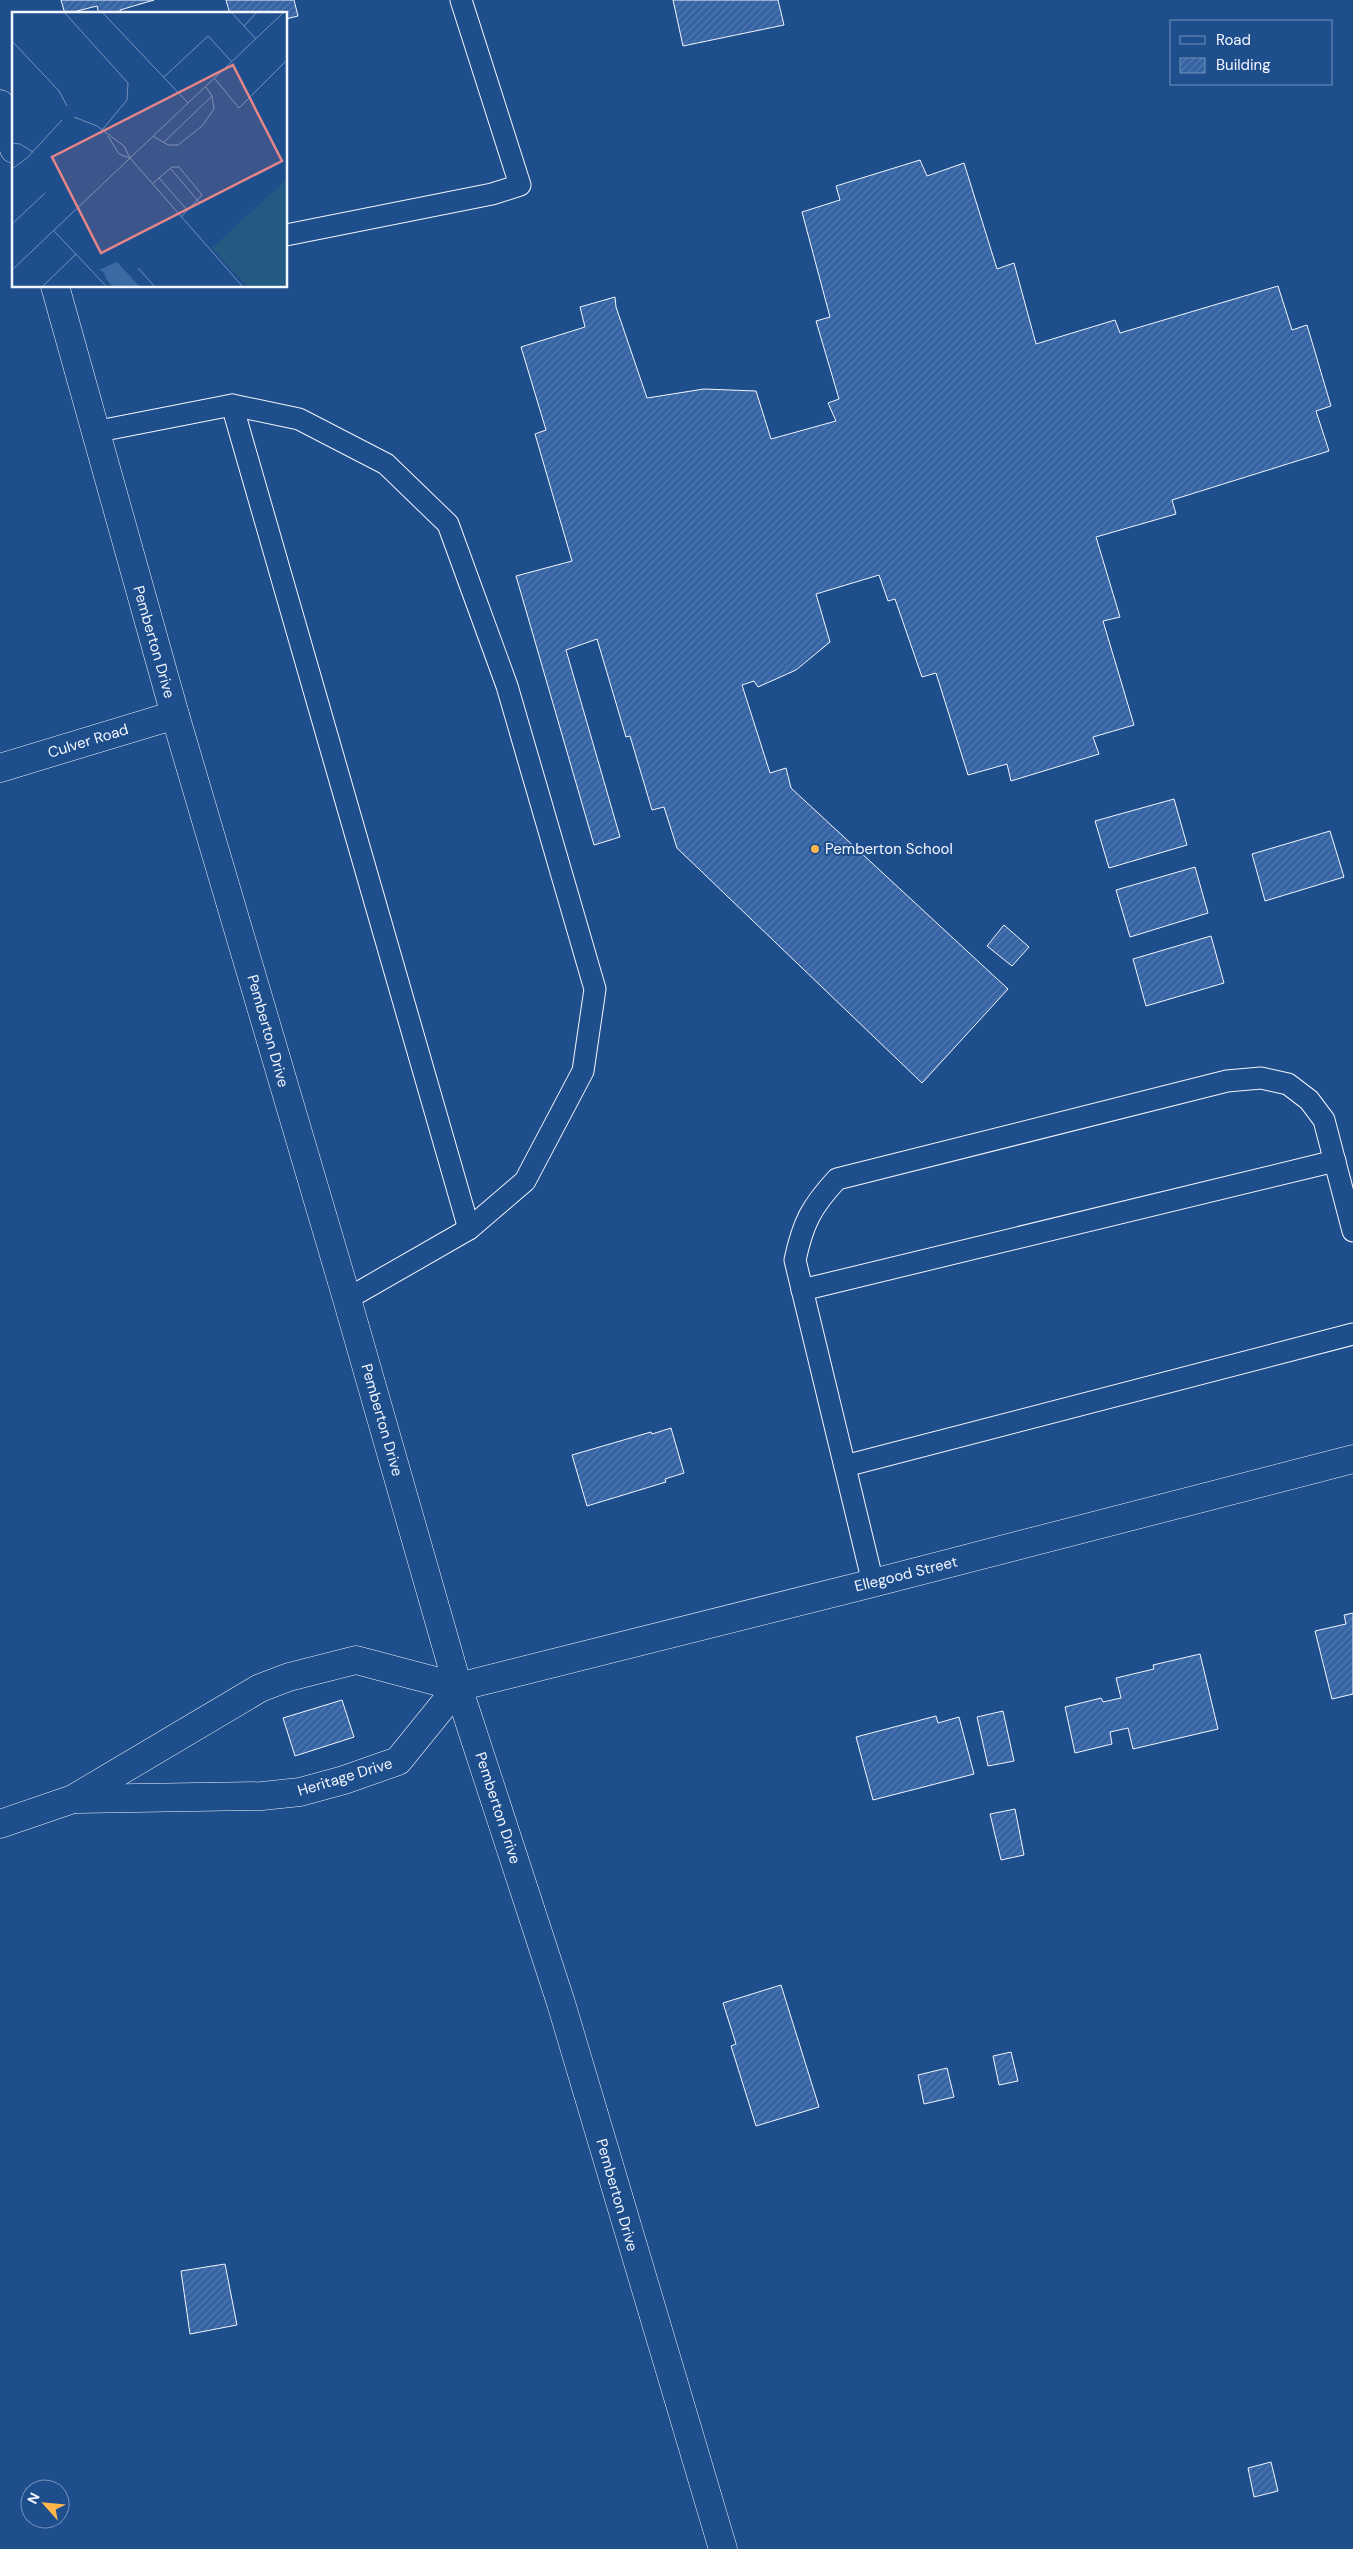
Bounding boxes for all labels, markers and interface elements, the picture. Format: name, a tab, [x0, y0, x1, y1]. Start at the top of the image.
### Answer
inset map	[12, 12, 288, 288]
legend	[1170, 20, 1333, 85]
text: Road	[1216, 30, 1251, 50]
text: Building	[1216, 55, 1271, 75]
street label: Pemberton Drive	[128, 583, 180, 701]
street label: Culver Road	[45, 719, 131, 763]
place label: Pemberton School	[825, 839, 953, 859]
marker: Pemberton School	[809, 843, 821, 855]
street label: Pemberton Drive	[242, 972, 294, 1090]
street label: Pemberton Drive	[356, 1361, 408, 1479]
street label: Ellegood Street	[852, 1552, 960, 1596]
street label: Pemberton Drive	[471, 1750, 525, 1866]
street label: Heritage Drive	[295, 1753, 395, 1801]
street label: Pemberton Drive	[591, 2136, 643, 2254]
north arrow	[20, 2479, 70, 2529]
text: N	[23, 2489, 44, 2507]

